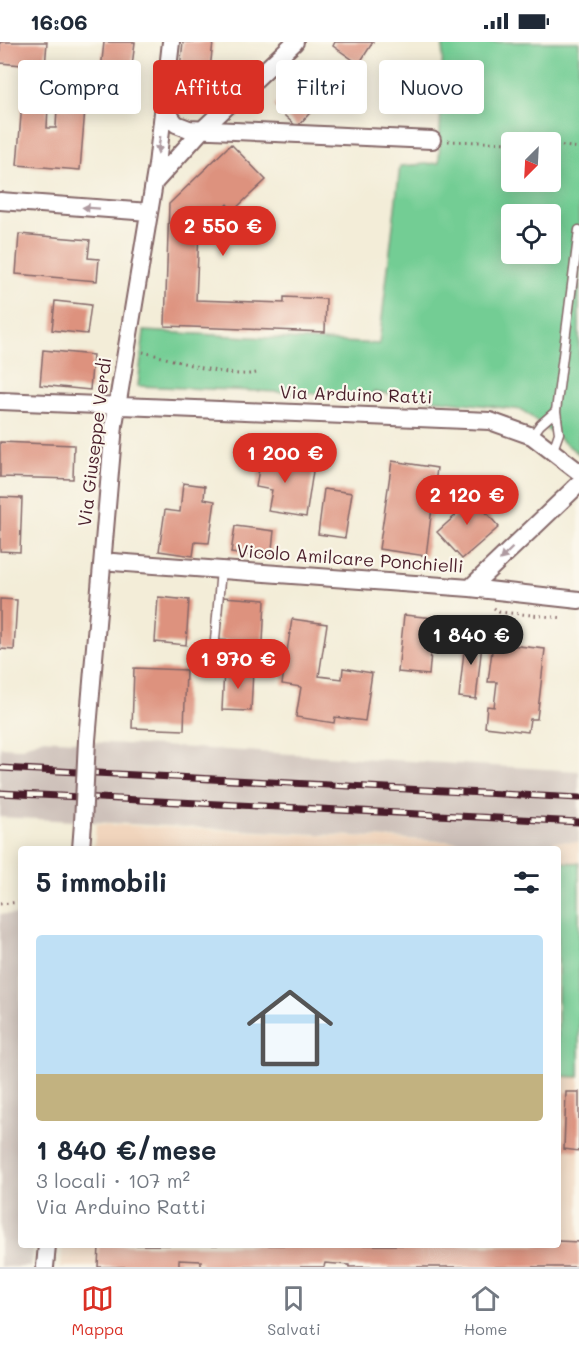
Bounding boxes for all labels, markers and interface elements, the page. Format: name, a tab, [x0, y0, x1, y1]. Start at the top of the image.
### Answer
text: 16:06	[30, 7, 88, 36]
chip: Compra	[18, 60, 141, 114]
chip: Affitta	[153, 60, 264, 114]
chip: Filtri	[276, 60, 367, 114]
chip: Nuovo	[379, 60, 484, 114]
north arrow	[501, 132, 561, 192]
map controls	[501, 132, 561, 264]
one-way arrow	[155, 136, 164, 155]
one-way arrow	[82, 203, 101, 213]
button: locate	[501, 204, 561, 264]
pin: 2 550 €	[168, 206, 278, 257]
text: 2 550 €	[184, 212, 262, 238]
street label: Via Giuseppe Verdi	[72, 356, 116, 528]
street label: Via Arduino Ratti	[279, 379, 433, 409]
pin: 1 200 €	[230, 433, 340, 484]
text: 1 200 €	[247, 439, 323, 465]
pin: 2 120 €	[412, 475, 522, 526]
text: 2 120 €	[430, 481, 504, 507]
street label: Vicolo Amilcare Ponchielli	[236, 538, 464, 578]
one-way arrow	[499, 546, 513, 560]
pin: 1 840 €	[416, 615, 526, 666]
text: 1 840 €	[432, 621, 510, 647]
pin: 1 970 €	[183, 639, 293, 690]
text: 1 970 €	[200, 645, 276, 671]
text: 5 immobili	[36, 865, 168, 899]
icon: filters	[510, 866, 543, 899]
icon: home	[236, 974, 344, 1082]
text: 1 840 €/mese	[36, 1133, 217, 1167]
text: 3 locali · 107 m²	[36, 1167, 190, 1193]
text: Via Arduino Ratti	[36, 1193, 206, 1219]
tab: Mappa	[72, 1282, 124, 1339]
tab: Salvati	[267, 1282, 321, 1339]
tab: Home	[464, 1282, 507, 1339]

